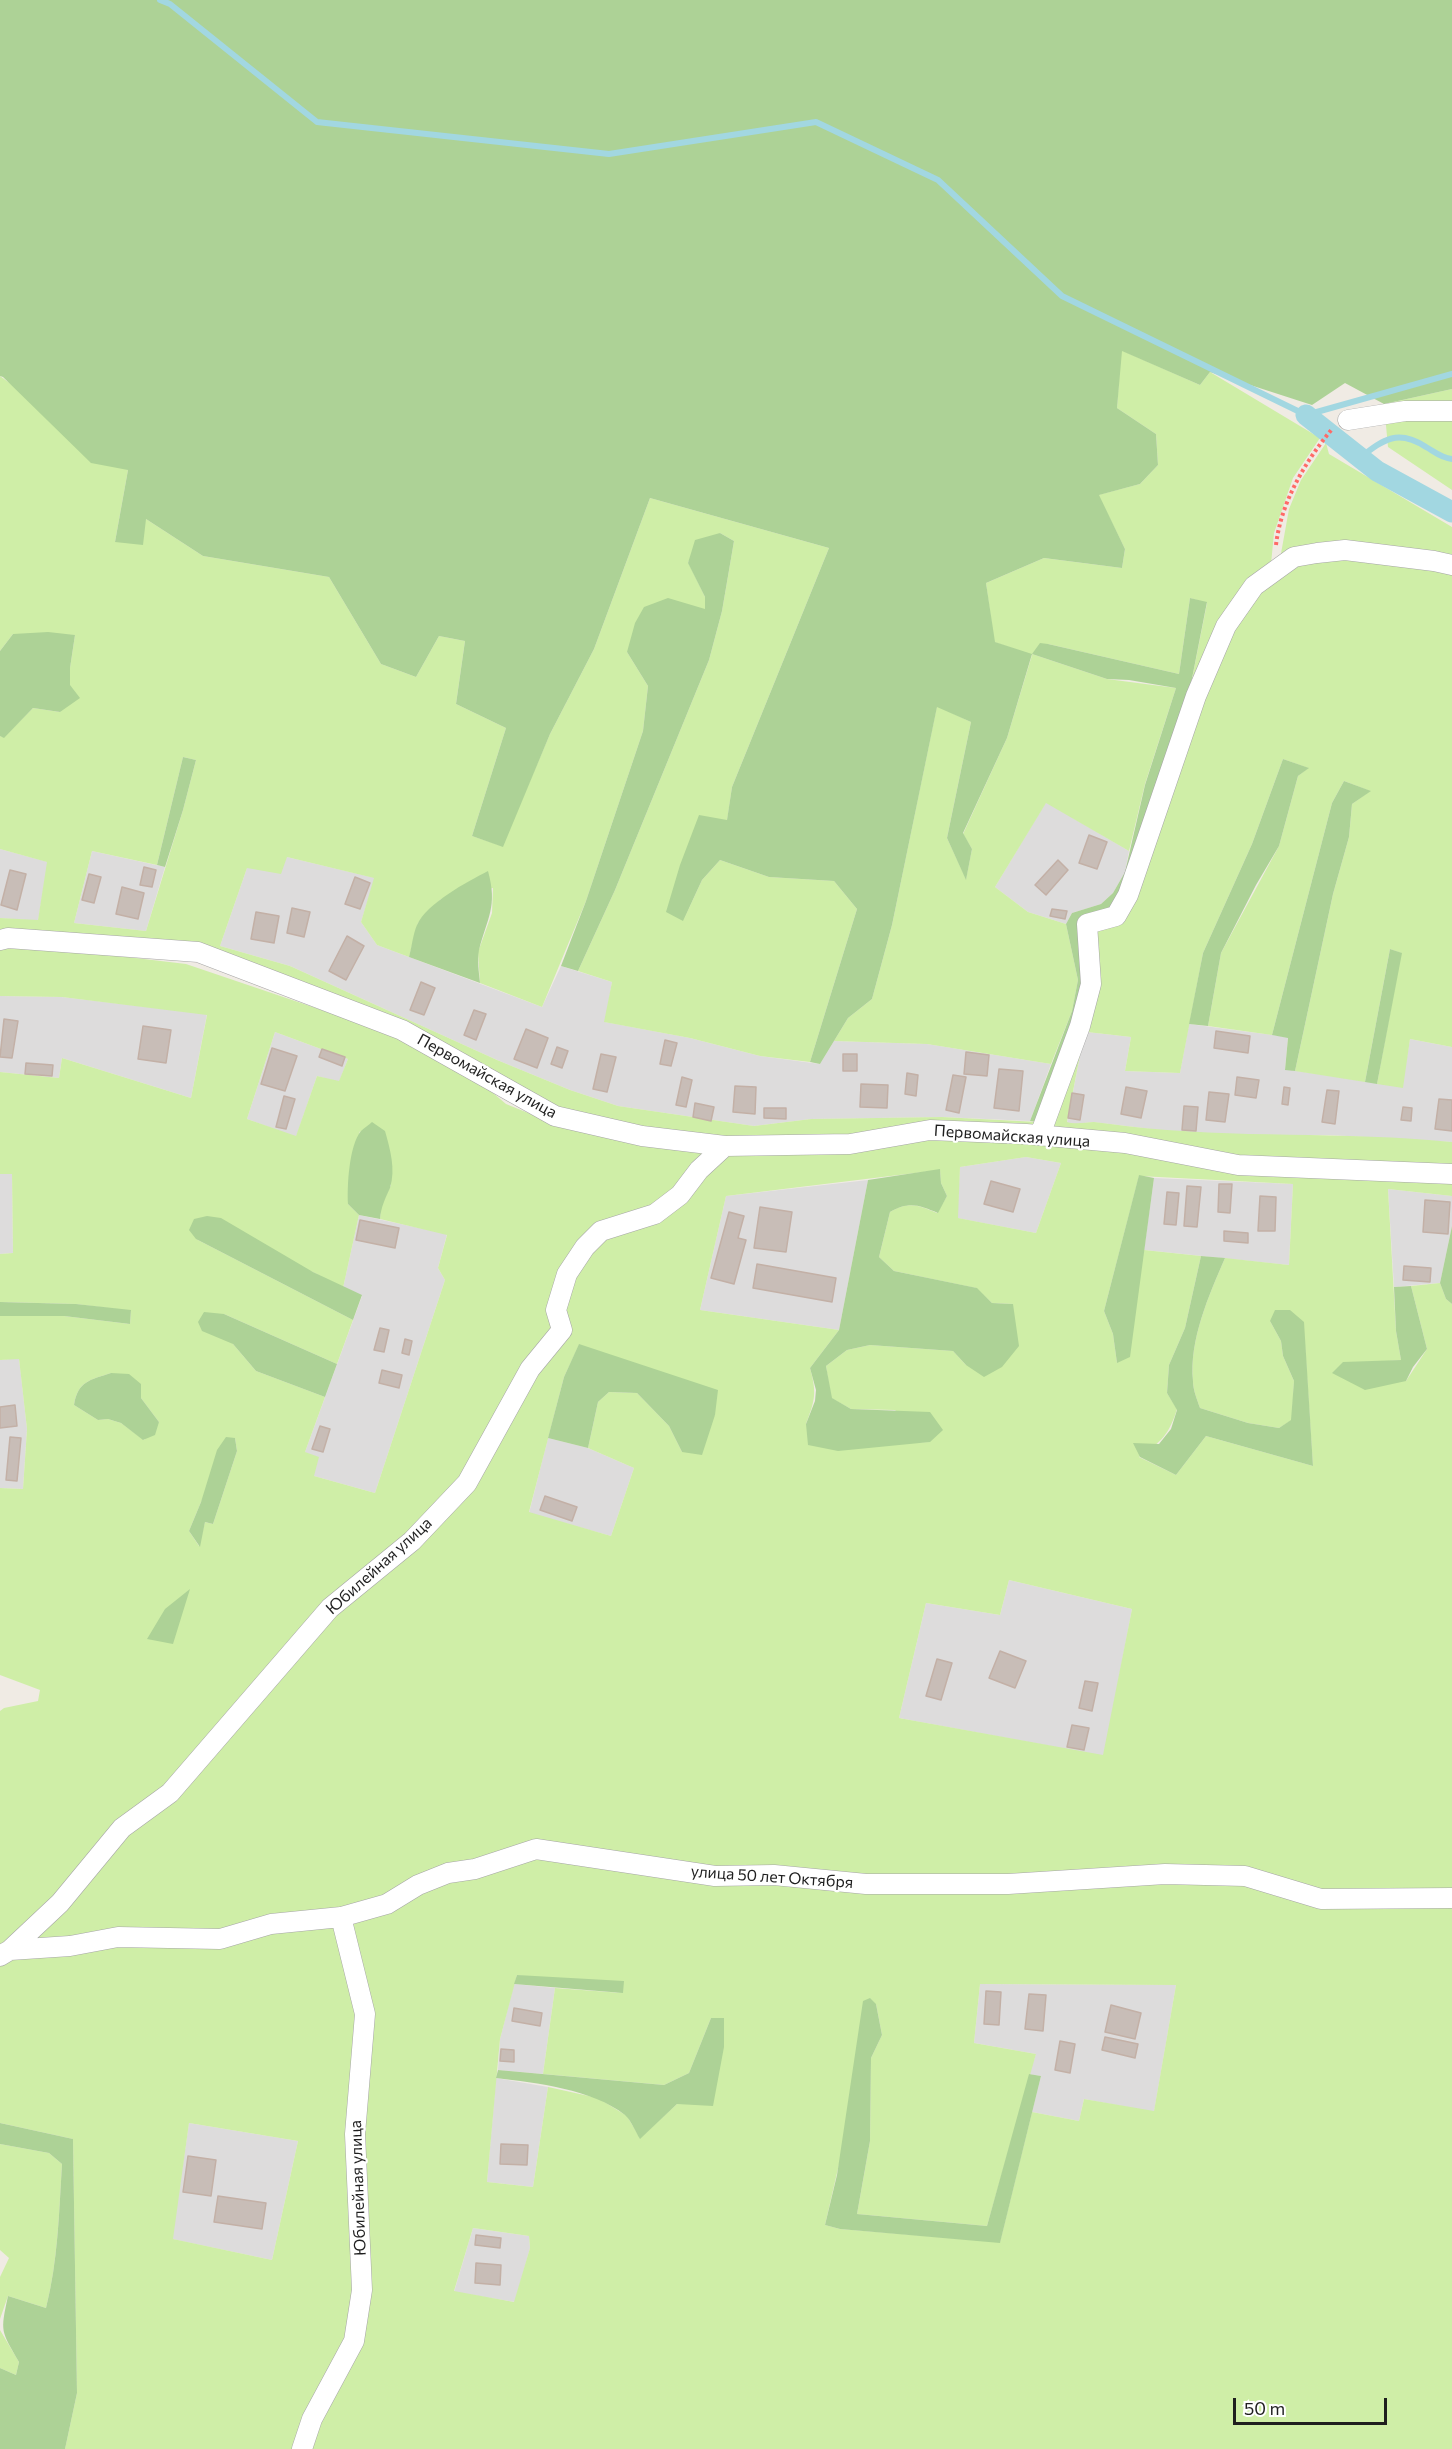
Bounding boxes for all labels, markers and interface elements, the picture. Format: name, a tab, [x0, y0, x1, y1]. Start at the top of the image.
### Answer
street label: Первомайская улица	[414, 1030, 560, 1122]
street label: Первомайская улица	[933, 1121, 1091, 1151]
street label: Юбилейная улица	[322, 1513, 436, 1619]
street label: улица 50 лет Октября	[690, 1862, 854, 1892]
street label: Юбилейная улица	[346, 2120, 370, 2256]
scale bar	[1236, 2386, 1390, 2424]
text: 50 m	[1244, 2397, 1285, 2419]

